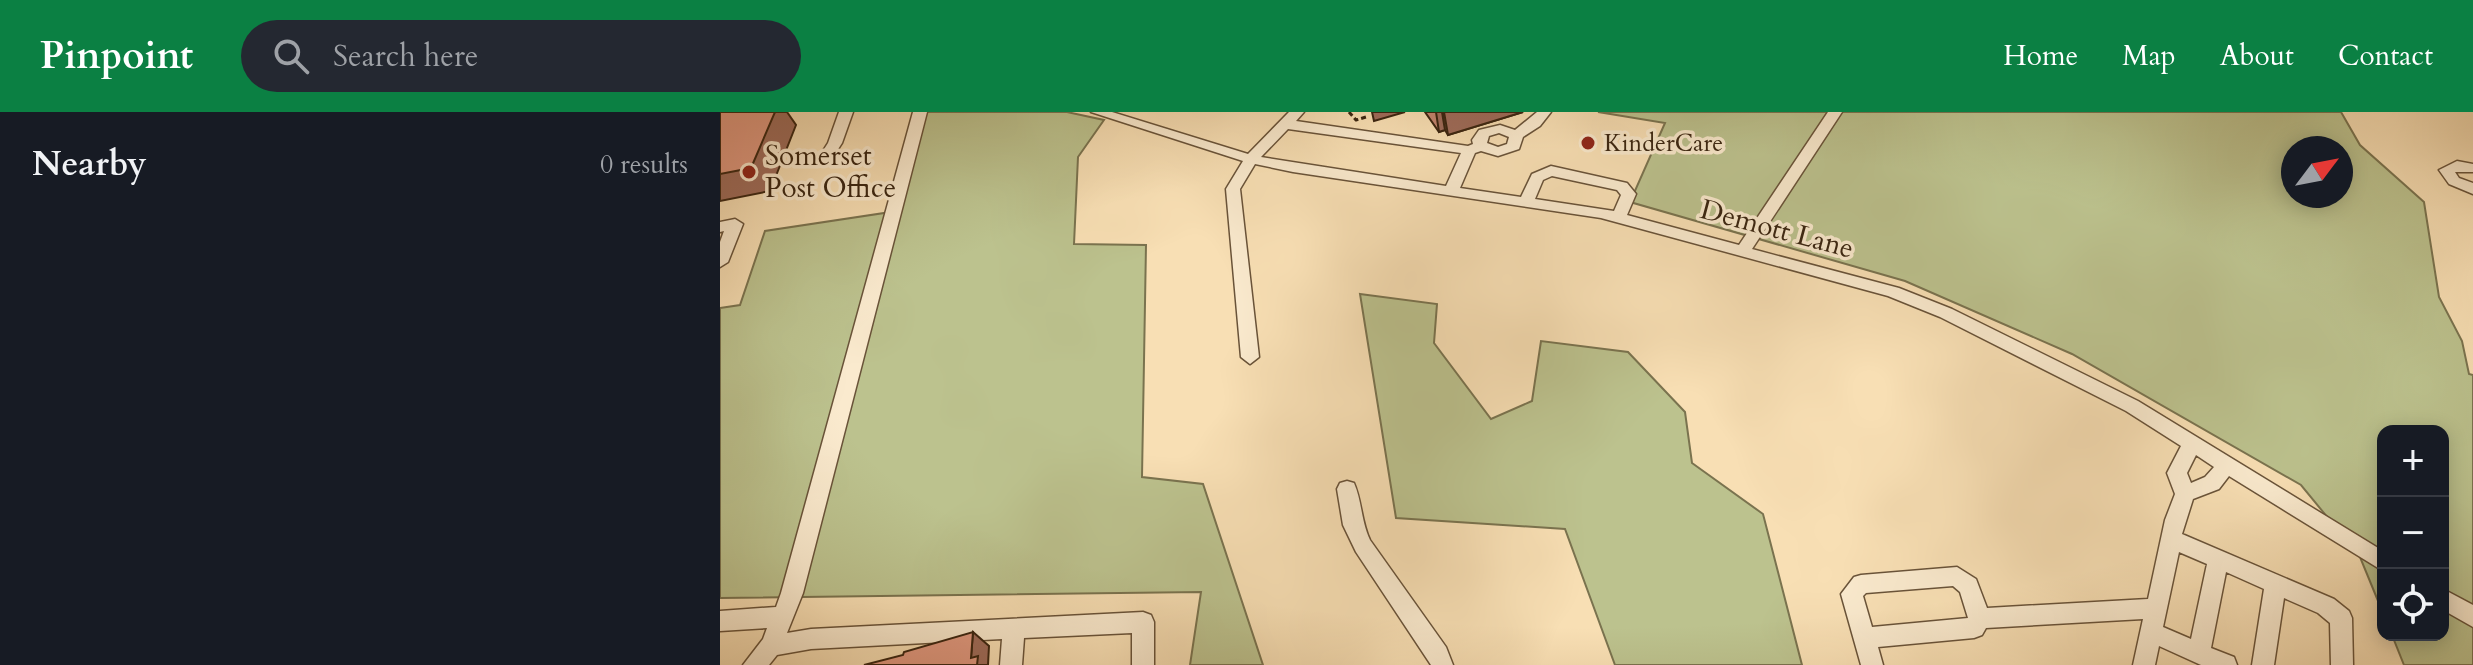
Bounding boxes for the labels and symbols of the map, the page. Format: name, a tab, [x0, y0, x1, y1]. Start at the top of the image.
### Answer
place label: KinderCare	[1604, 127, 1723, 160]
marker: KinderCare	[1579, 134, 1597, 152]
north arrow	[2281, 136, 2353, 208]
place label: Somerset Post Office	[765, 137, 896, 207]
marker: Somerset Post Office	[740, 163, 758, 181]
street label: Demott Lane	[1696, 190, 1858, 268]

